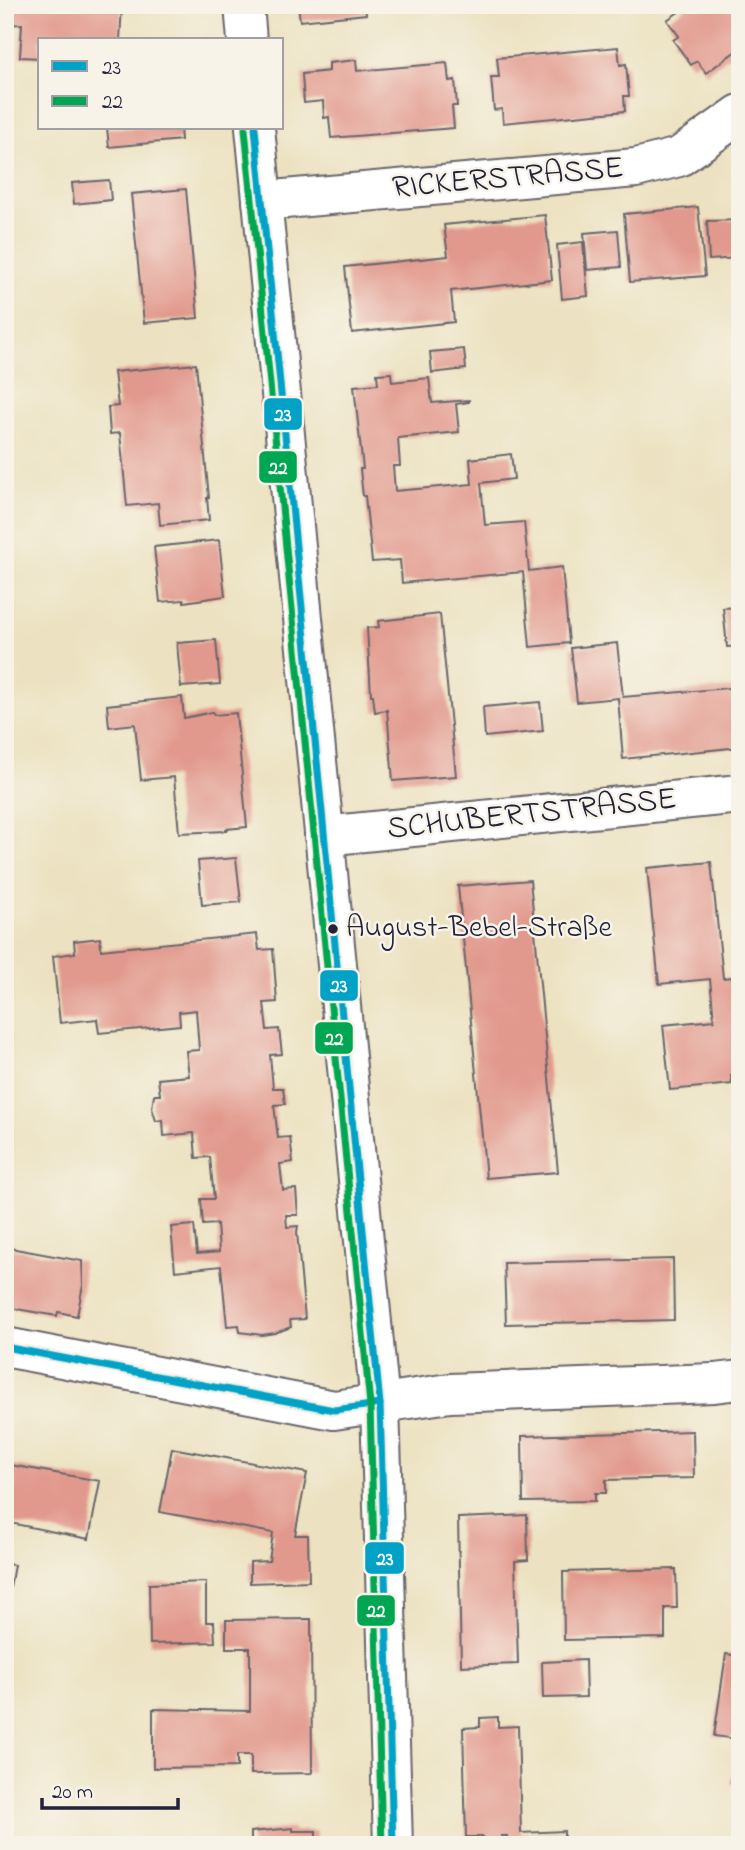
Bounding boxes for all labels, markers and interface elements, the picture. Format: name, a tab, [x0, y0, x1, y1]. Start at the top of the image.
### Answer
legend	[38, 38, 284, 130]
text: 23	[102, 54, 121, 84]
text: 22	[102, 88, 123, 118]
street label: RICKERSTRASSE	[390, 145, 626, 213]
line badge: 23	[263, 397, 303, 431]
text: 23	[273, 403, 292, 430]
line badge: 22	[258, 450, 298, 484]
text: 22	[268, 456, 288, 483]
street label: SCHUBERTSTRASSE	[385, 776, 679, 854]
place label: August-Bebel-Straße	[346, 907, 612, 951]
marker: August-Bebel-Straße	[326, 922, 340, 936]
line badge: 23	[319, 969, 359, 1002]
text: 23	[329, 974, 348, 1001]
line badge: 22	[314, 1021, 354, 1055]
text: 22	[324, 1027, 344, 1054]
line badge: 23	[364, 1541, 405, 1575]
text: 23	[375, 1547, 394, 1574]
line badge: 22	[356, 1594, 396, 1627]
text: 22	[366, 1599, 386, 1626]
scale bar	[42, 1766, 178, 1810]
text: 20 m	[52, 1778, 93, 1808]

